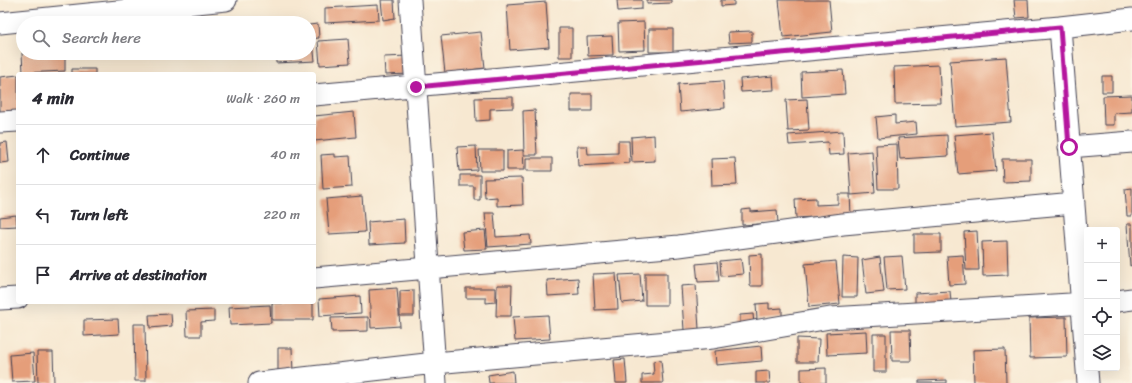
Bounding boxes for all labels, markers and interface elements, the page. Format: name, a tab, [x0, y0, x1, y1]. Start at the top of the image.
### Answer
search box	[16, 16, 316, 60]
text: Search here	[62, 25, 141, 51]
icon: search	[30, 27, 52, 49]
route end	[407, 78, 425, 96]
text: 4 min	[32, 83, 74, 113]
text: Walk · 260 m	[226, 87, 300, 110]
route start	[1060, 138, 1078, 156]
text: Continue	[70, 142, 130, 168]
text: 40 m	[270, 143, 300, 166]
icon: ahead	[32, 144, 54, 166]
text: Turn left	[70, 202, 128, 228]
text: 220 m	[263, 203, 300, 226]
icon: left	[32, 204, 54, 226]
map controls	[1084, 227, 1120, 371]
button: +	[1084, 227, 1120, 263]
text: Arrive at destination	[70, 262, 207, 288]
button: −	[1084, 263, 1120, 299]
icon: arrive	[32, 264, 54, 286]
button: locate	[1084, 299, 1120, 335]
button: layers	[1084, 335, 1120, 371]

